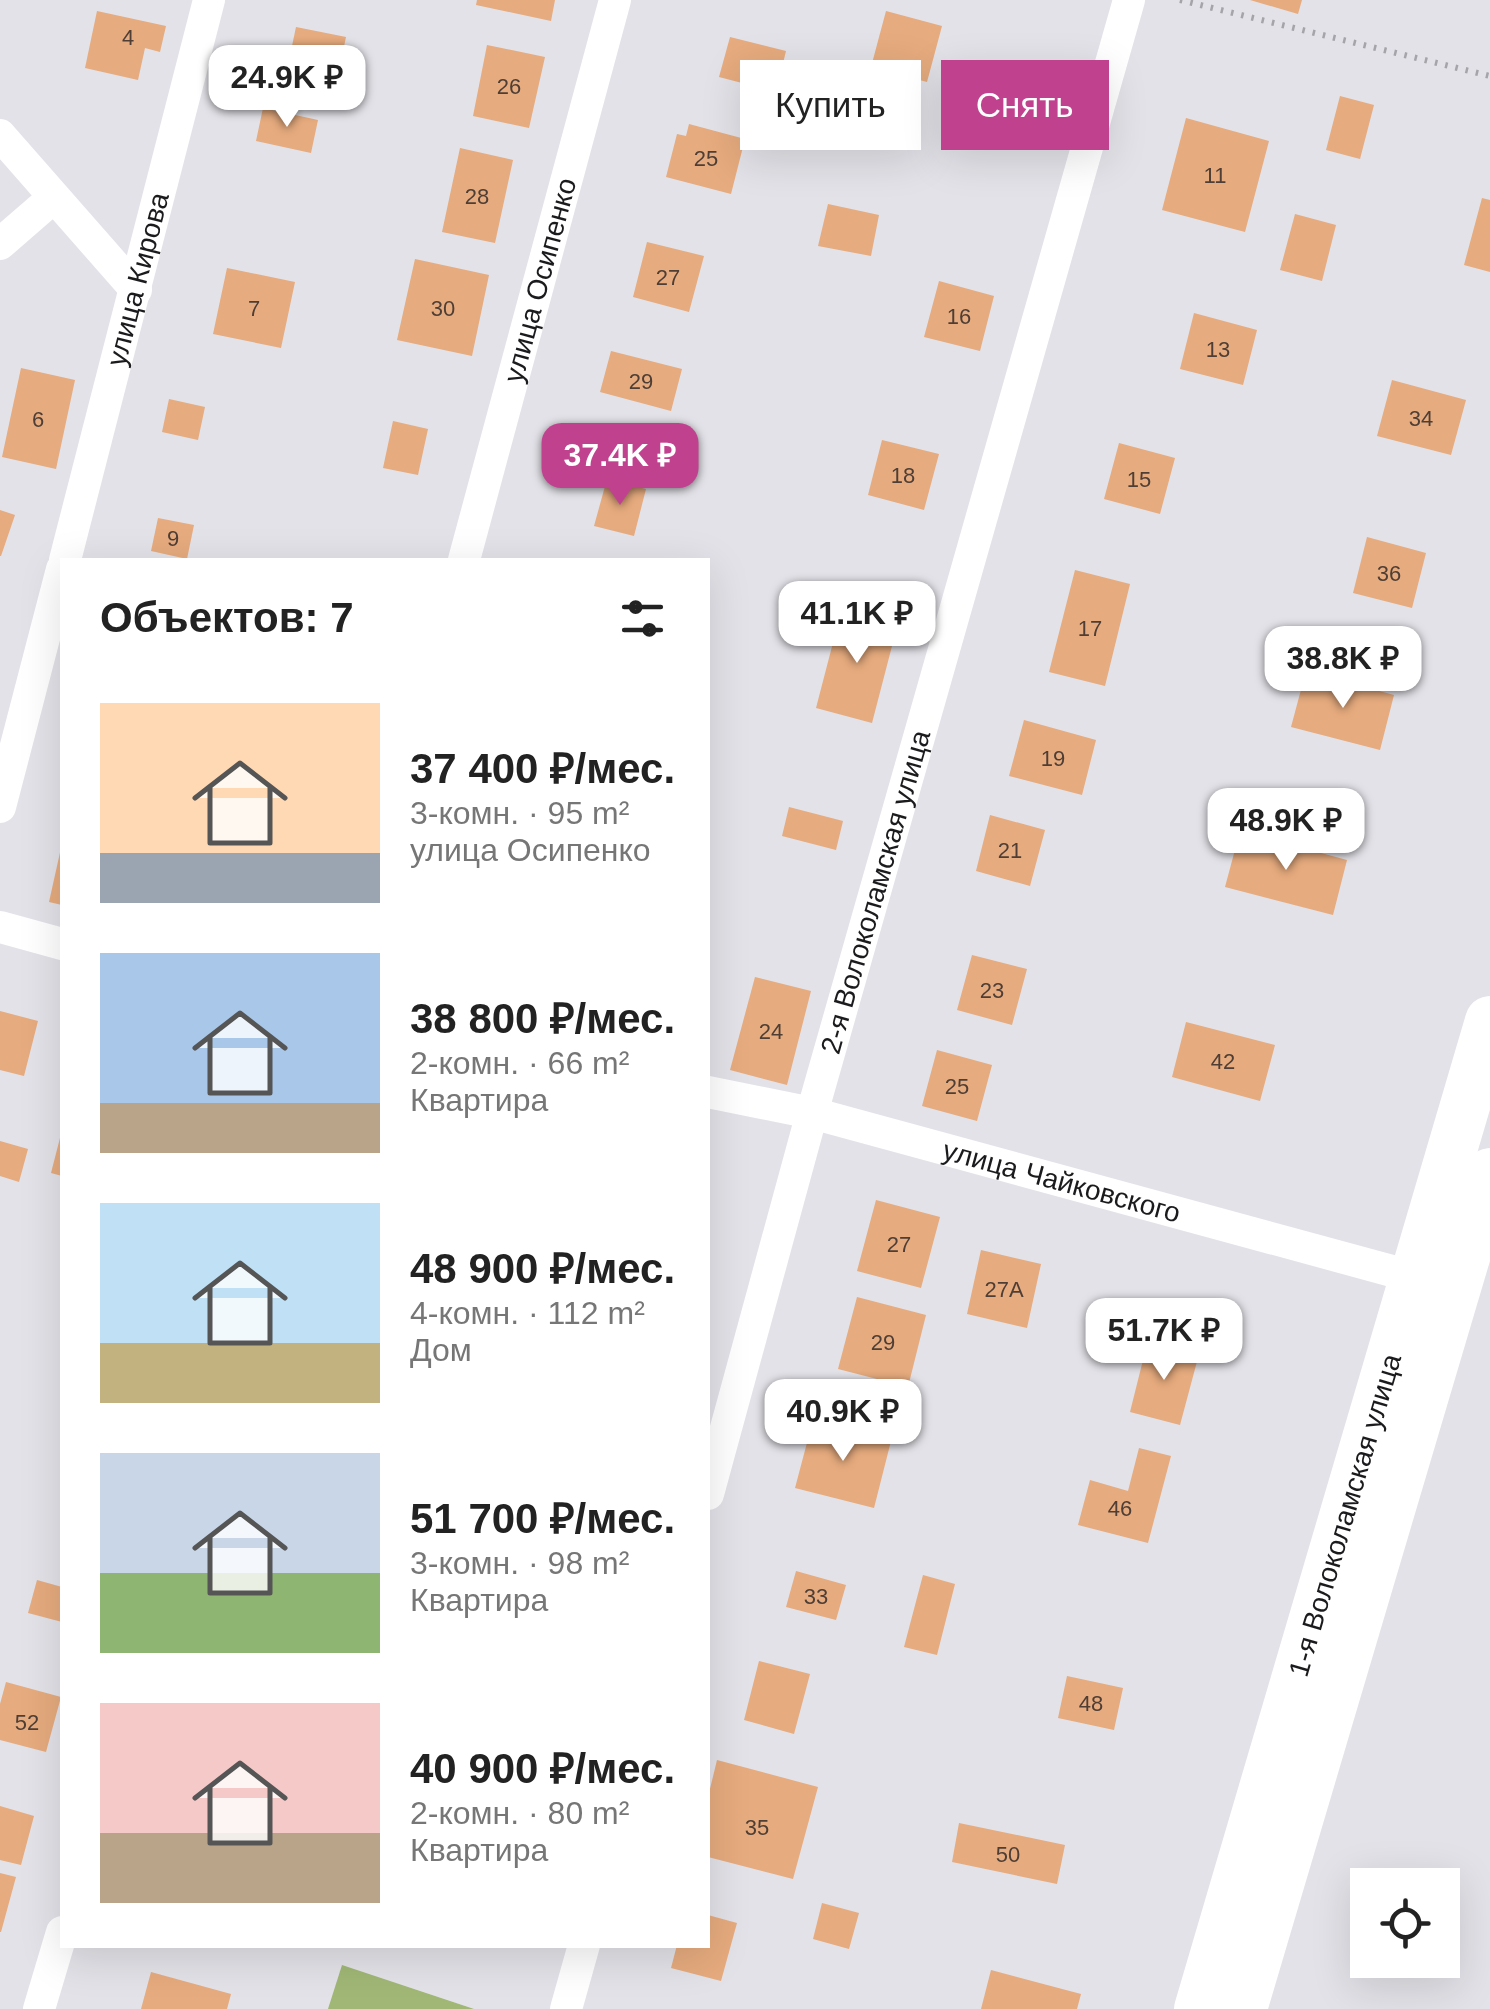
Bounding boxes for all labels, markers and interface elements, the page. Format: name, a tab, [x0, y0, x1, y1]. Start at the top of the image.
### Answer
house number: 4	[122, 25, 134, 50]
pin: 24.9K ₽	[195, 45, 379, 130]
text: 24.9K ₽	[231, 59, 343, 95]
chip: Купить	[740, 60, 921, 150]
chip: Снять	[941, 60, 1109, 150]
house number: 26	[497, 74, 521, 99]
house number: 25	[694, 146, 718, 171]
house number: 11	[1204, 163, 1226, 188]
street label: улица Осипенко	[498, 174, 582, 386]
house number: 28	[465, 184, 489, 209]
street label: улица Кирова	[101, 189, 175, 369]
house number: 27	[656, 265, 680, 290]
house number: 7	[248, 296, 260, 321]
house number: 30	[431, 296, 455, 321]
house number: 16	[947, 304, 971, 329]
house number: 13	[1206, 337, 1230, 362]
house number: 29	[629, 369, 653, 394]
house number: 34	[1409, 406, 1433, 431]
house number: 6	[32, 407, 44, 432]
pin: 37.4K ₽	[528, 423, 712, 508]
text: 37.4K ₽	[564, 437, 676, 473]
house number: 18	[891, 463, 915, 488]
house number: 15	[1127, 467, 1151, 492]
house number: 9	[167, 526, 179, 551]
house number: 36	[1377, 561, 1401, 586]
pin: 41.1K ₽	[765, 581, 949, 666]
icon: filters	[615, 591, 670, 646]
text: Объектов: 7	[100, 594, 354, 641]
text: 41.1K ₽	[801, 595, 913, 631]
house number: 17	[1078, 616, 1102, 641]
pin: 38.8K ₽	[1251, 626, 1435, 711]
text: 38.8K ₽	[1287, 640, 1399, 676]
street label: 2-я Волоколамская улица	[815, 726, 936, 1057]
icon: home	[180, 743, 300, 863]
text: 37 400 ₽/мес.	[410, 745, 675, 792]
house number: 19	[1041, 746, 1065, 771]
pin: 48.9K ₽	[1194, 788, 1378, 873]
text: 3-комн. · 95 m²	[410, 795, 629, 831]
text: 48.9K ₽	[1230, 802, 1342, 838]
text: улица Осипенко	[410, 832, 651, 868]
house number: 21	[998, 838, 1022, 863]
house number: 23	[980, 978, 1004, 1003]
icon: home	[180, 993, 300, 1113]
text: 38 800 ₽/мес.	[410, 995, 675, 1042]
house number: 24	[759, 1019, 783, 1044]
text: 2-комн. · 66 m²	[410, 1045, 629, 1081]
house number: 42	[1211, 1049, 1235, 1074]
house number: 25	[945, 1074, 969, 1099]
text: Квартира	[410, 1082, 548, 1118]
street label: улица Чайковского	[940, 1134, 1184, 1229]
house number: 27	[887, 1232, 911, 1257]
icon: home	[180, 1243, 300, 1363]
text: 48 900 ₽/мес.	[410, 1245, 675, 1292]
house number: 27А	[984, 1277, 1024, 1302]
text: 4-комн. · 112 m²	[410, 1295, 645, 1331]
pin: 51.7K ₽	[1072, 1298, 1256, 1383]
text: 51.7K ₽	[1108, 1312, 1220, 1348]
house number: 29	[871, 1330, 895, 1355]
text: Дом	[410, 1332, 472, 1368]
street label: 1-я Волоколамская улица	[1283, 1350, 1407, 1680]
pin: 40.9K ₽	[751, 1379, 935, 1464]
text: 40.9K ₽	[787, 1393, 899, 1429]
icon: home	[180, 1493, 300, 1613]
text: 51 700 ₽/мес.	[410, 1495, 675, 1542]
house number: 46	[1108, 1496, 1132, 1521]
text: 3-комн. · 98 m²	[410, 1545, 629, 1581]
text: Квартира	[410, 1582, 548, 1618]
house number: 33	[804, 1584, 828, 1609]
house number: 48	[1079, 1691, 1103, 1716]
house number: 52	[15, 1710, 39, 1735]
icon: home	[180, 1743, 300, 1863]
text: 40 900 ₽/мес.	[410, 1745, 675, 1792]
text: 2-комн. · 80 m²	[410, 1795, 629, 1831]
house number: 35	[745, 1815, 769, 1840]
text: Квартира	[410, 1832, 548, 1868]
house number: 50	[996, 1842, 1020, 1867]
map controls	[1350, 1868, 1460, 1978]
button: locate	[1350, 1868, 1460, 1978]

